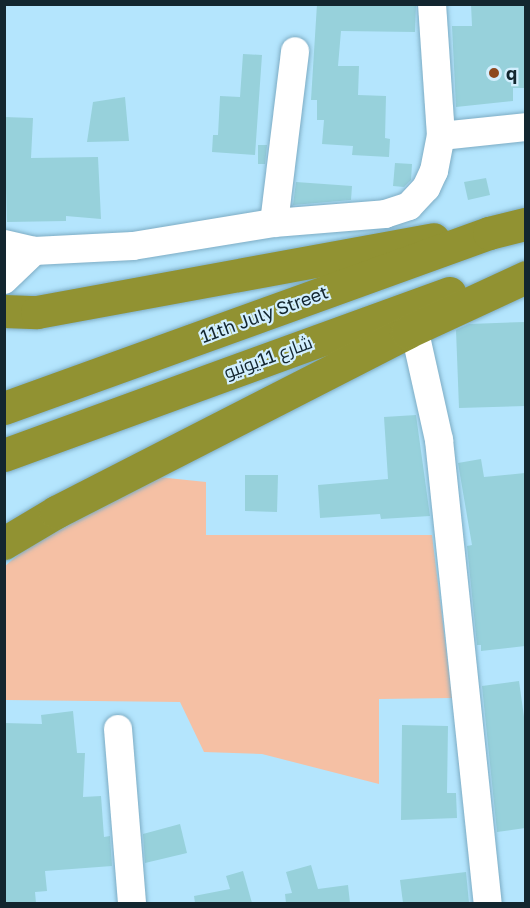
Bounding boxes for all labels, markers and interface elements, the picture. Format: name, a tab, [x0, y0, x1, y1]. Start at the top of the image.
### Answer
place label: q	[506, 62, 517, 84]
marker: q	[487, 66, 501, 80]
street label: 11th July Street	[197, 281, 331, 347]
street label: شارع 11يونيو	[221, 331, 315, 383]

